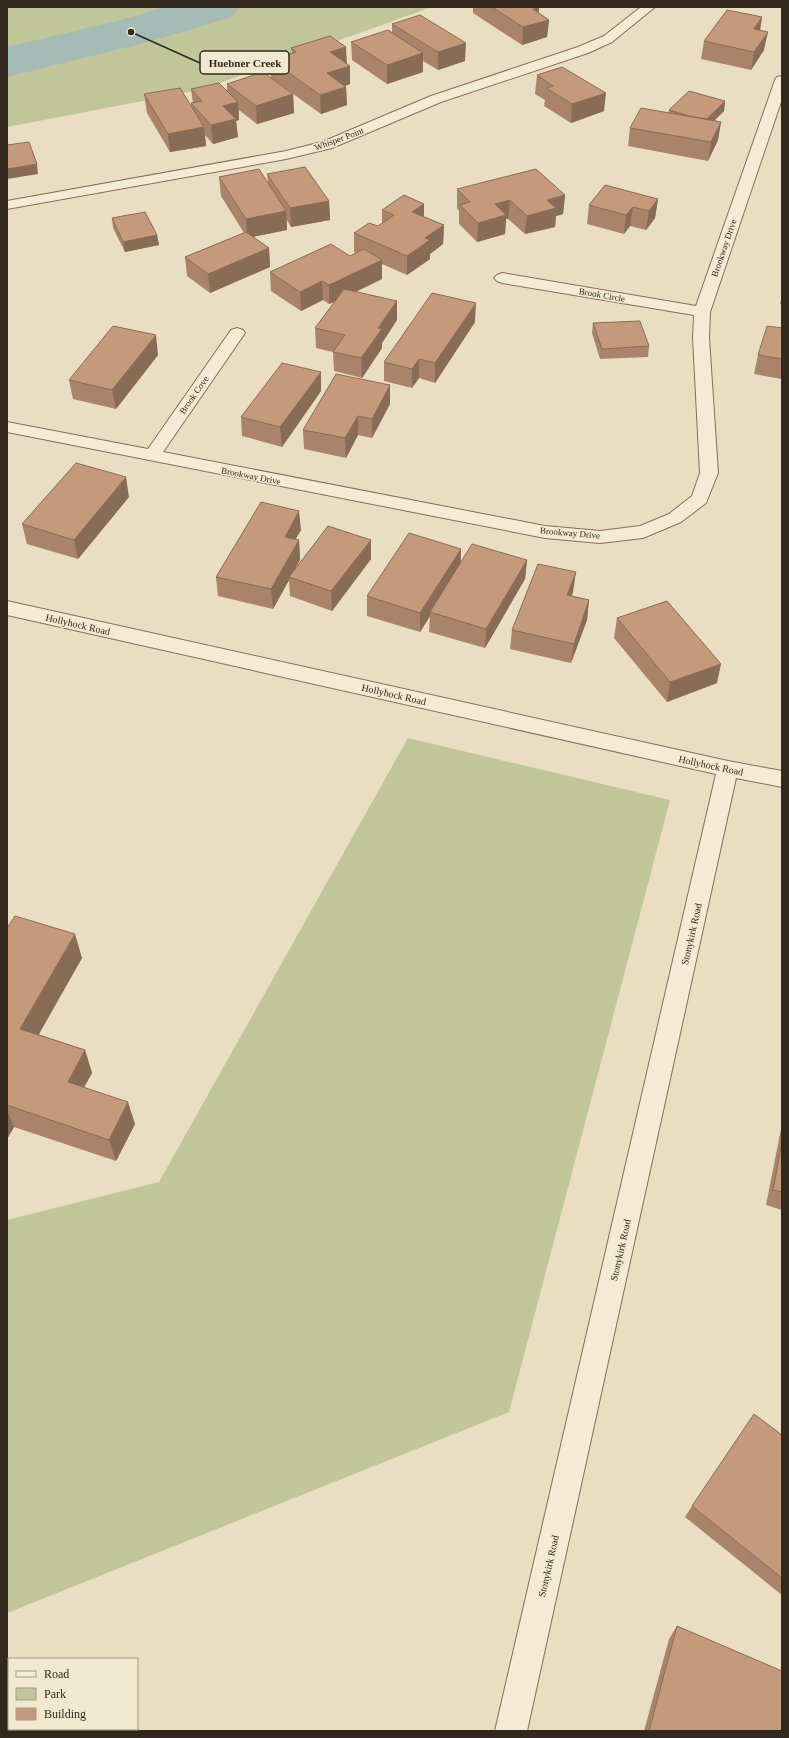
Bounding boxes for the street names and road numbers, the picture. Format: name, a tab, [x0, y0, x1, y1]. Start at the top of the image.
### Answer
street label: Whisper Point	[313, 125, 365, 153]
street label: Brookway Drive	[709, 218, 739, 278]
street label: Brook Circle	[578, 286, 626, 304]
street label: Brook Cove	[177, 374, 211, 416]
street label: Brookway Drive	[220, 465, 282, 487]
street label: Brookway Drive	[540, 525, 600, 541]
street label: Hollyhock Road	[45, 612, 111, 637]
street label: Hollyhock Road	[361, 682, 427, 707]
street label: Hollyhock Road	[678, 753, 744, 778]
street label: Stonykirk Road	[679, 902, 704, 966]
street label: Stonykirk Road	[608, 1218, 633, 1282]
street label: Stonykirk Road	[536, 1534, 561, 1598]

